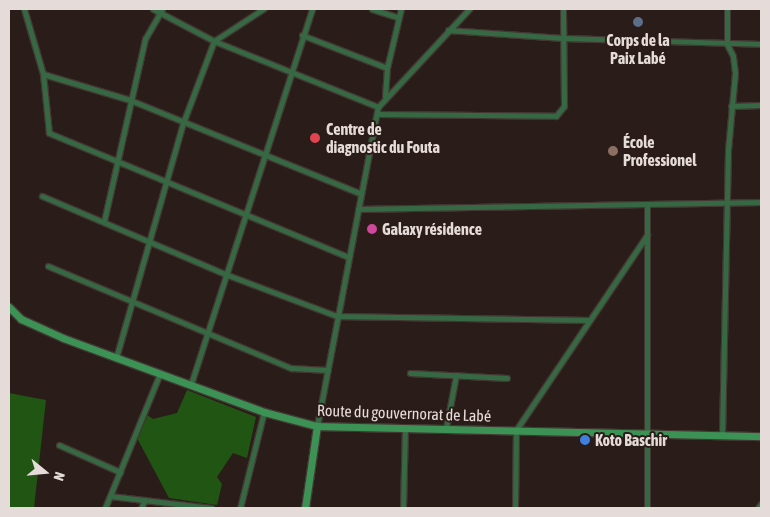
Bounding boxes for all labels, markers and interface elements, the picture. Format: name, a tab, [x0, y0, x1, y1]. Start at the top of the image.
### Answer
marker: Corps de la Paix Labé	[632, 16, 644, 28]
place label: Corps de la Paix Labé	[606, 30, 670, 68]
place label: Centre de diagnostic du Fouta	[326, 119, 440, 157]
marker: Centre de diagnostic du Fouta	[308, 131, 322, 145]
place label: École Professionel	[623, 132, 697, 170]
marker: École Professionel	[607, 145, 619, 157]
place label: Galaxy résidence	[382, 219, 482, 239]
marker: Galaxy résidence	[366, 223, 378, 235]
street label: Route du gouvernorat de Labé	[317, 400, 491, 426]
place label: Koto Baschir	[595, 430, 667, 450]
marker: Koto Baschir	[579, 434, 591, 446]
north arrow	[20, 447, 70, 497]
text: N	[50, 470, 68, 483]

